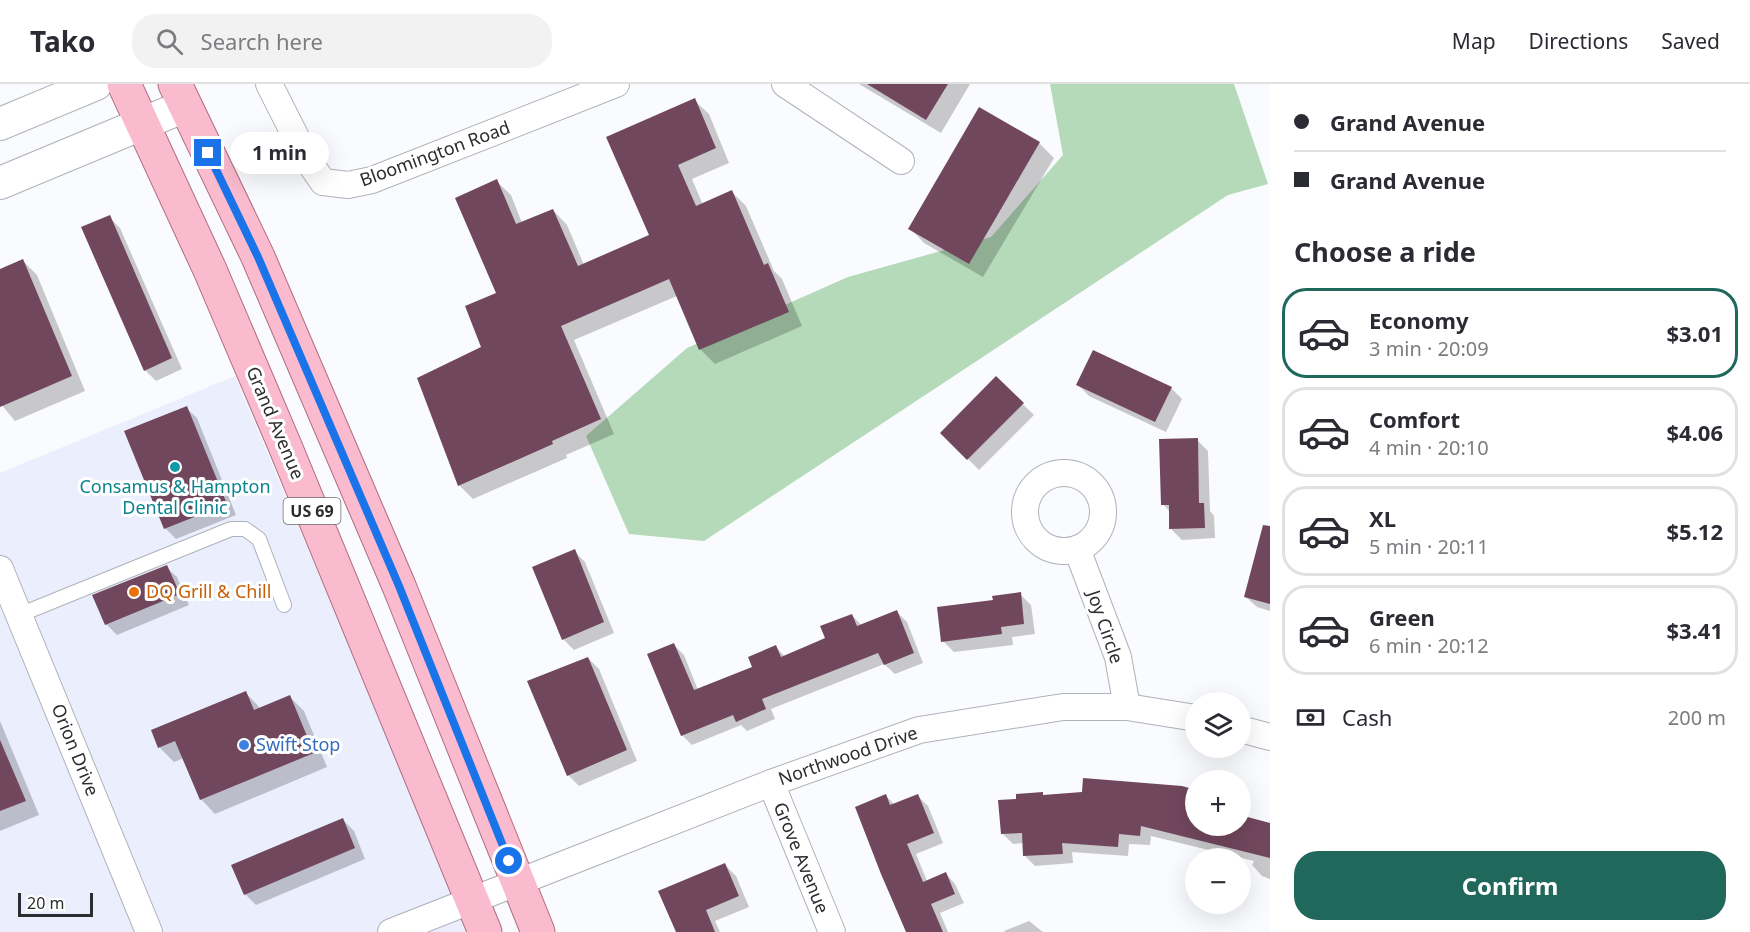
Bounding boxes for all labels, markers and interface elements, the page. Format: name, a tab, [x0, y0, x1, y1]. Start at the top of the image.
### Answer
search box	[132, 14, 552, 68]
text: Tako	[30, 22, 96, 60]
icon: search	[153, 25, 186, 58]
text: Search here	[201, 26, 323, 56]
text: Map	[1452, 27, 1496, 55]
text: Directions	[1529, 27, 1628, 55]
text: Saved	[1661, 27, 1720, 55]
text: Grand Avenue	[1330, 107, 1485, 137]
street label: Bloomington Road	[356, 115, 513, 191]
callout: 1 min	[229, 132, 328, 174]
route end	[194, 139, 221, 166]
text: 1 min	[252, 139, 307, 166]
text: Grand Avenue	[1330, 165, 1485, 195]
text: Choose a ride	[1294, 233, 1476, 270]
text: Economy	[1369, 305, 1468, 335]
icon: car	[1297, 306, 1351, 360]
text: $3.01	[1666, 318, 1723, 348]
text: 3 min · 20:09	[1369, 335, 1489, 362]
street label: Grand Avenue	[241, 363, 310, 483]
text: Comfort	[1369, 404, 1460, 434]
icon: car	[1297, 405, 1351, 459]
text: $4.06	[1666, 417, 1723, 447]
text: 4 min · 20:10	[1369, 434, 1489, 461]
marker: Consamus & Hampton Dental Clinic	[168, 460, 182, 474]
place label: Consamus & Hampton Dental Clinic	[79, 474, 271, 519]
road number: US 69	[284, 498, 340, 524]
text: XL	[1369, 503, 1396, 533]
icon: car	[1297, 504, 1351, 558]
text: $5.12	[1666, 516, 1723, 546]
text: 5 min · 20:11	[1369, 533, 1489, 560]
place label: DQ Grill & Chill	[146, 579, 271, 603]
marker: DQ Grill & Chill	[127, 585, 141, 599]
street label: Joy Circle	[1082, 585, 1130, 666]
text: Green	[1369, 602, 1435, 632]
icon: car	[1297, 603, 1351, 657]
text: $3.41	[1666, 615, 1723, 645]
text: 6 min · 20:12	[1369, 632, 1489, 659]
map controls	[1185, 692, 1251, 914]
button: layers	[1185, 692, 1251, 758]
street label: Orion Drive	[47, 700, 105, 799]
icon: cash	[1294, 701, 1327, 734]
text: Cash	[1342, 702, 1392, 732]
text: 200 m	[1668, 704, 1726, 731]
street label: Northwood Drive	[775, 720, 921, 790]
place label: Swift Stop	[256, 732, 340, 756]
marker: Swift Stop	[237, 738, 251, 752]
button: +	[1185, 770, 1251, 836]
street label: Grove Avenue	[769, 798, 835, 917]
route start	[495, 847, 522, 874]
button: −	[1185, 848, 1251, 914]
button: Confirm	[1294, 851, 1726, 920]
scale bar	[18, 890, 93, 918]
text: 20 m	[27, 892, 64, 914]

